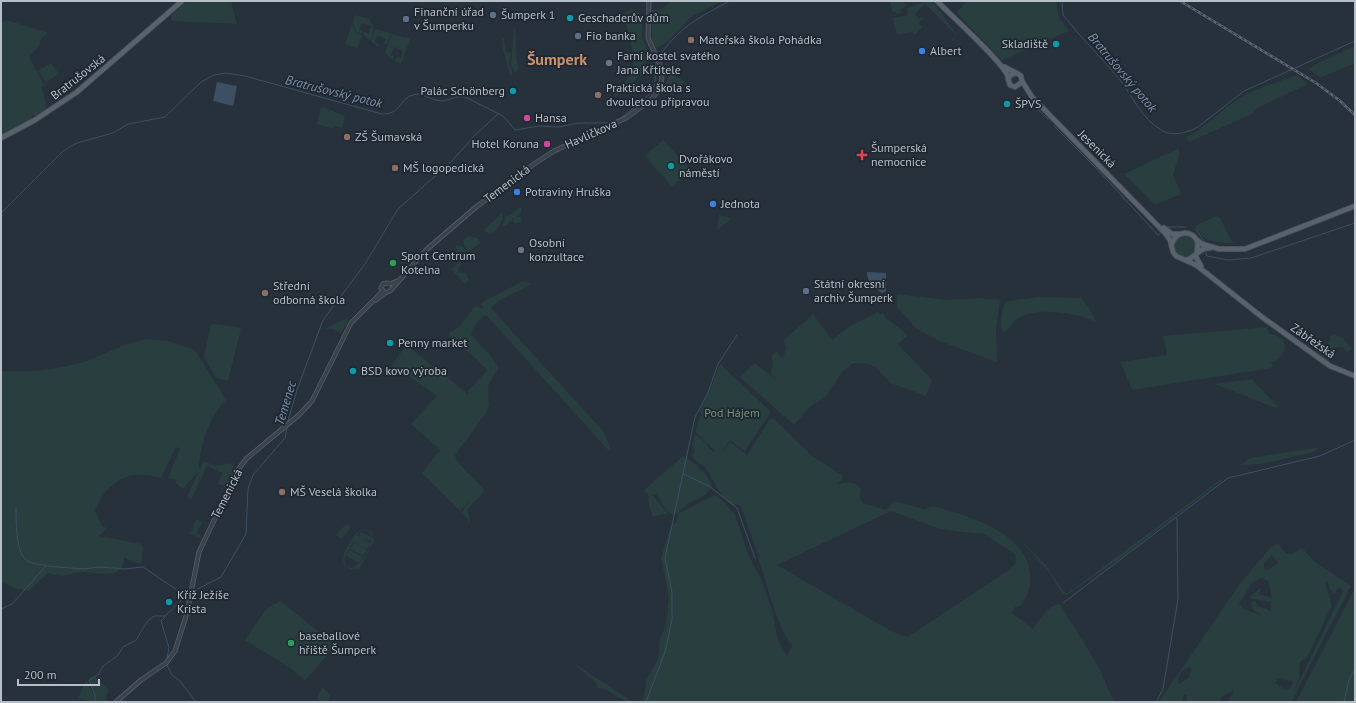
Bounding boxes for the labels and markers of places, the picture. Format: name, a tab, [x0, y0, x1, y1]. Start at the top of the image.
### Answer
place label: Finanční úřad v Šumperku	[414, 4, 484, 33]
place label: Šumperk 1	[501, 7, 555, 22]
marker: Šumperk 1	[488, 10, 498, 20]
place label: Geschaderův dům	[578, 10, 669, 25]
marker: Geschaderův dům	[565, 13, 575, 23]
marker: Finanční úřad v Šumperku	[401, 14, 411, 24]
place label: Fio banka	[586, 28, 636, 43]
marker: Fio banka	[573, 31, 583, 41]
place label: Mateřská škola Pohádka	[699, 32, 822, 47]
marker: Mateřská škola Pohádka	[686, 35, 696, 45]
place label: Skladiště	[1002, 36, 1048, 51]
marker: Skladiště	[1051, 39, 1061, 49]
place label: Albert	[930, 43, 962, 58]
marker: Albert	[917, 46, 927, 56]
place label: Farní kostel svatého Jana Křtitele	[616, 48, 720, 77]
marker: Farní kostel svatého Jana Křtitele	[604, 58, 614, 68]
place label: Praktická škola s dvouletou přípravou	[606, 80, 710, 109]
place label: Palác Schönberg	[421, 83, 505, 98]
marker: Palác Schönberg	[508, 86, 518, 96]
marker: Praktická škola s dvouletou přípravou	[593, 90, 603, 100]
place label: ŠPVS	[1015, 96, 1041, 111]
marker: ŠPVS	[1002, 99, 1012, 109]
place label: Hansa	[535, 110, 567, 125]
marker: Hansa	[522, 113, 532, 123]
place label: ZŠ Šumavská	[355, 129, 422, 144]
marker: ZŠ Šumavská	[342, 132, 352, 142]
place label: Hotel Koruna	[472, 136, 539, 151]
marker: Hotel Koruna	[542, 139, 552, 149]
place label: Šumperská nemocnice	[871, 140, 927, 169]
marker: Šumperská nemocnice	[856, 149, 868, 161]
place label: Dvořákovo náměstí	[679, 151, 733, 180]
place label: MŠ logopedická	[403, 160, 484, 175]
marker: Dvořákovo náměstí	[666, 161, 676, 171]
marker: MŠ logopedická	[390, 163, 400, 173]
place label: Potraviny Hruška	[525, 184, 611, 199]
marker: Potraviny Hruška	[512, 187, 522, 197]
place label: Jednota	[720, 196, 760, 211]
marker: Jednota	[708, 199, 718, 209]
place label: Osobní konzultace	[529, 235, 584, 264]
marker: Osobní konzultace	[516, 245, 526, 255]
place label: Sport Centrum Kotelna	[401, 248, 475, 277]
marker: Sport Centrum Kotelna	[388, 258, 398, 268]
place label: Státní okresní archiv Šumperk	[814, 276, 893, 305]
place label: Střední odborná škola	[273, 278, 345, 307]
marker: Státní okresní archiv Šumperk	[801, 286, 811, 296]
marker: Střední odborná škola	[260, 288, 270, 298]
place label: Penny market	[398, 335, 467, 350]
marker: Penny market	[385, 338, 395, 348]
place label: BSD kovo výroba	[361, 363, 447, 378]
marker: BSD kovo výroba	[348, 366, 358, 376]
place label: MŠ Veselá školka	[290, 484, 377, 499]
marker: MŠ Veselá školka	[277, 487, 287, 497]
place label: Kříž Ježíše Krista	[177, 587, 229, 616]
marker: Kříž Ježíše Krista	[164, 597, 174, 607]
place label: baseballové hřiště Šumperk	[299, 628, 376, 657]
marker: baseballové hřiště Šumperk	[286, 638, 296, 648]

